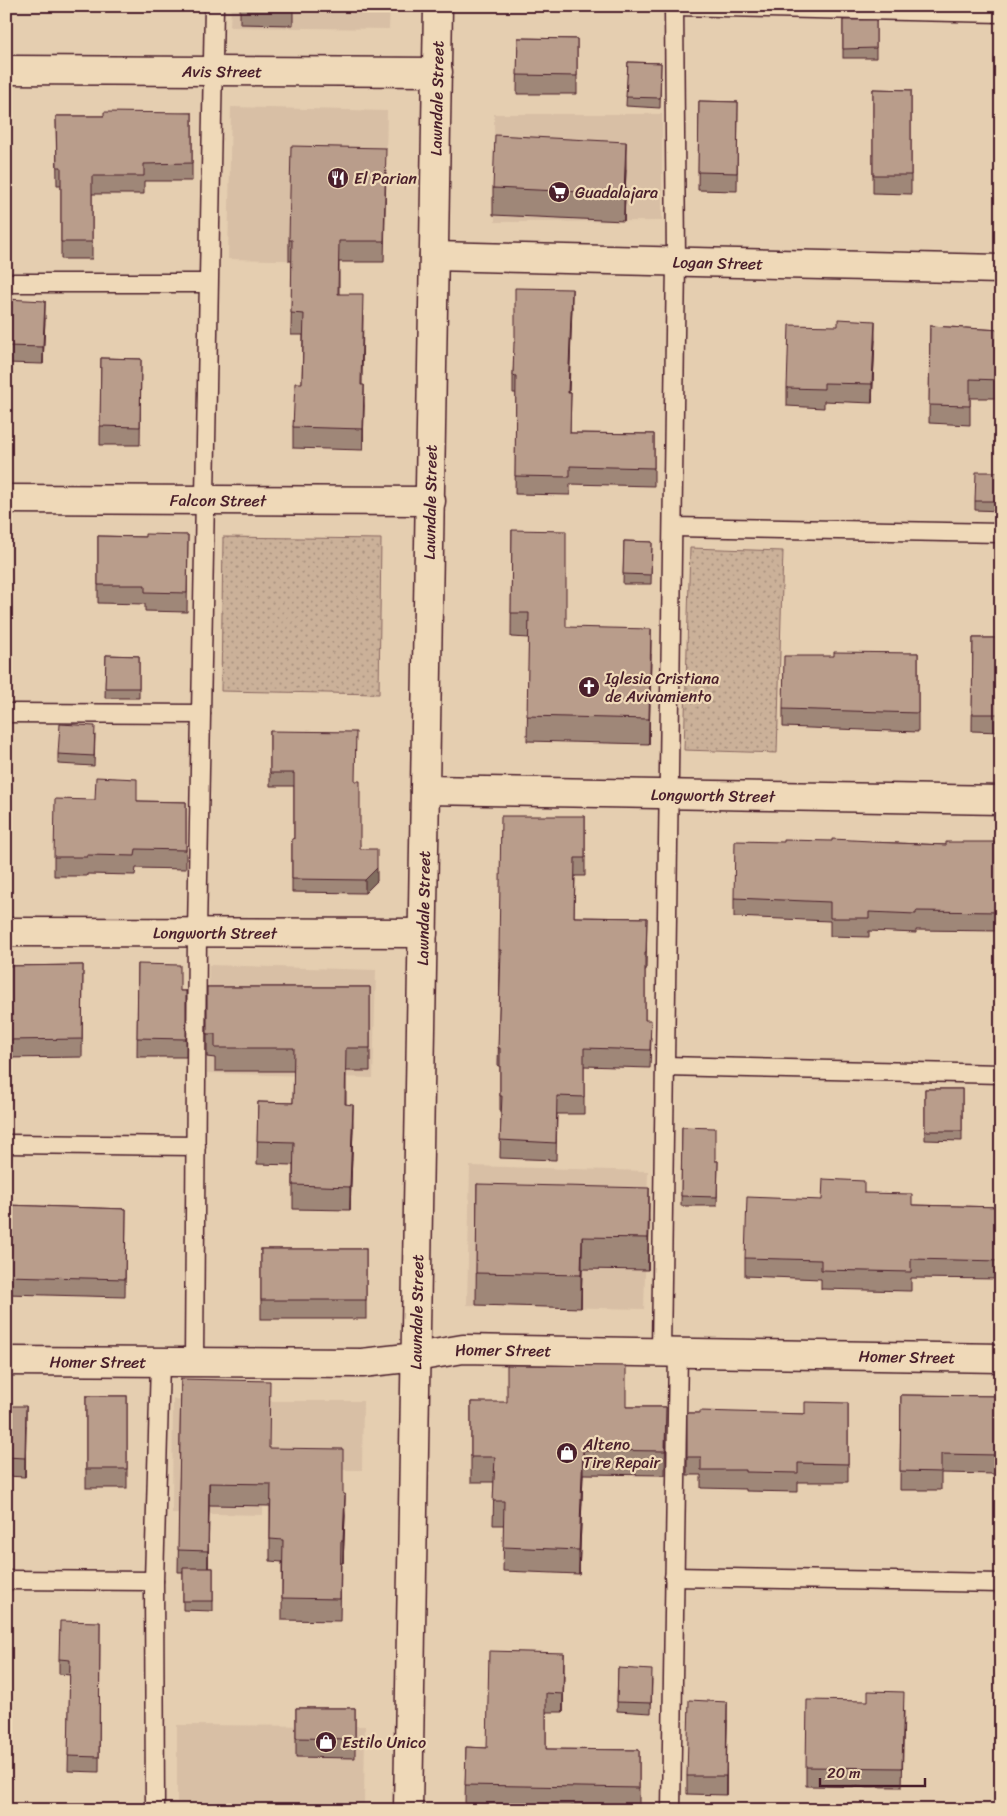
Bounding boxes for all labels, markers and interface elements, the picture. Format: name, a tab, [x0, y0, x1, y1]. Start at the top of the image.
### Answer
street label: Lawndale Street	[421, 40, 452, 156]
street label: Avis Street	[181, 56, 262, 86]
place label: El Parian	[354, 164, 417, 193]
restaurant icon: El Parian	[326, 166, 350, 190]
place label: Guadalajara	[575, 178, 658, 207]
supermarket icon: Guadalajara	[547, 180, 571, 204]
street label: Logan Street	[672, 247, 764, 278]
street label: Lawndale Street	[414, 444, 445, 560]
street label: Falcon Street	[170, 485, 267, 515]
place label: Iglesia Cristiana de Avivamiento	[604, 664, 719, 711]
church icon: Iglesia Cristiana de Avivamiento	[577, 675, 601, 699]
street label: Longworth Street	[651, 779, 776, 811]
street label: Lawndale Street	[408, 850, 438, 966]
street label: Longworth Street	[153, 918, 278, 947]
street label: Lawndale Street	[401, 1254, 432, 1370]
street label: Homer Street	[452, 1334, 552, 1365]
street label: Homer Street	[858, 1341, 956, 1372]
street label: Homer Street	[50, 1347, 146, 1376]
place label: Alteno Tire Repair	[582, 1430, 662, 1477]
shop icon: Alteno Tire Repair	[555, 1441, 579, 1465]
place label: Estilo Unico	[342, 1728, 426, 1757]
shop icon: Estilo Unico	[314, 1730, 338, 1754]
scale bar	[820, 1756, 924, 1788]
text: 20 m	[827, 1760, 861, 1786]

